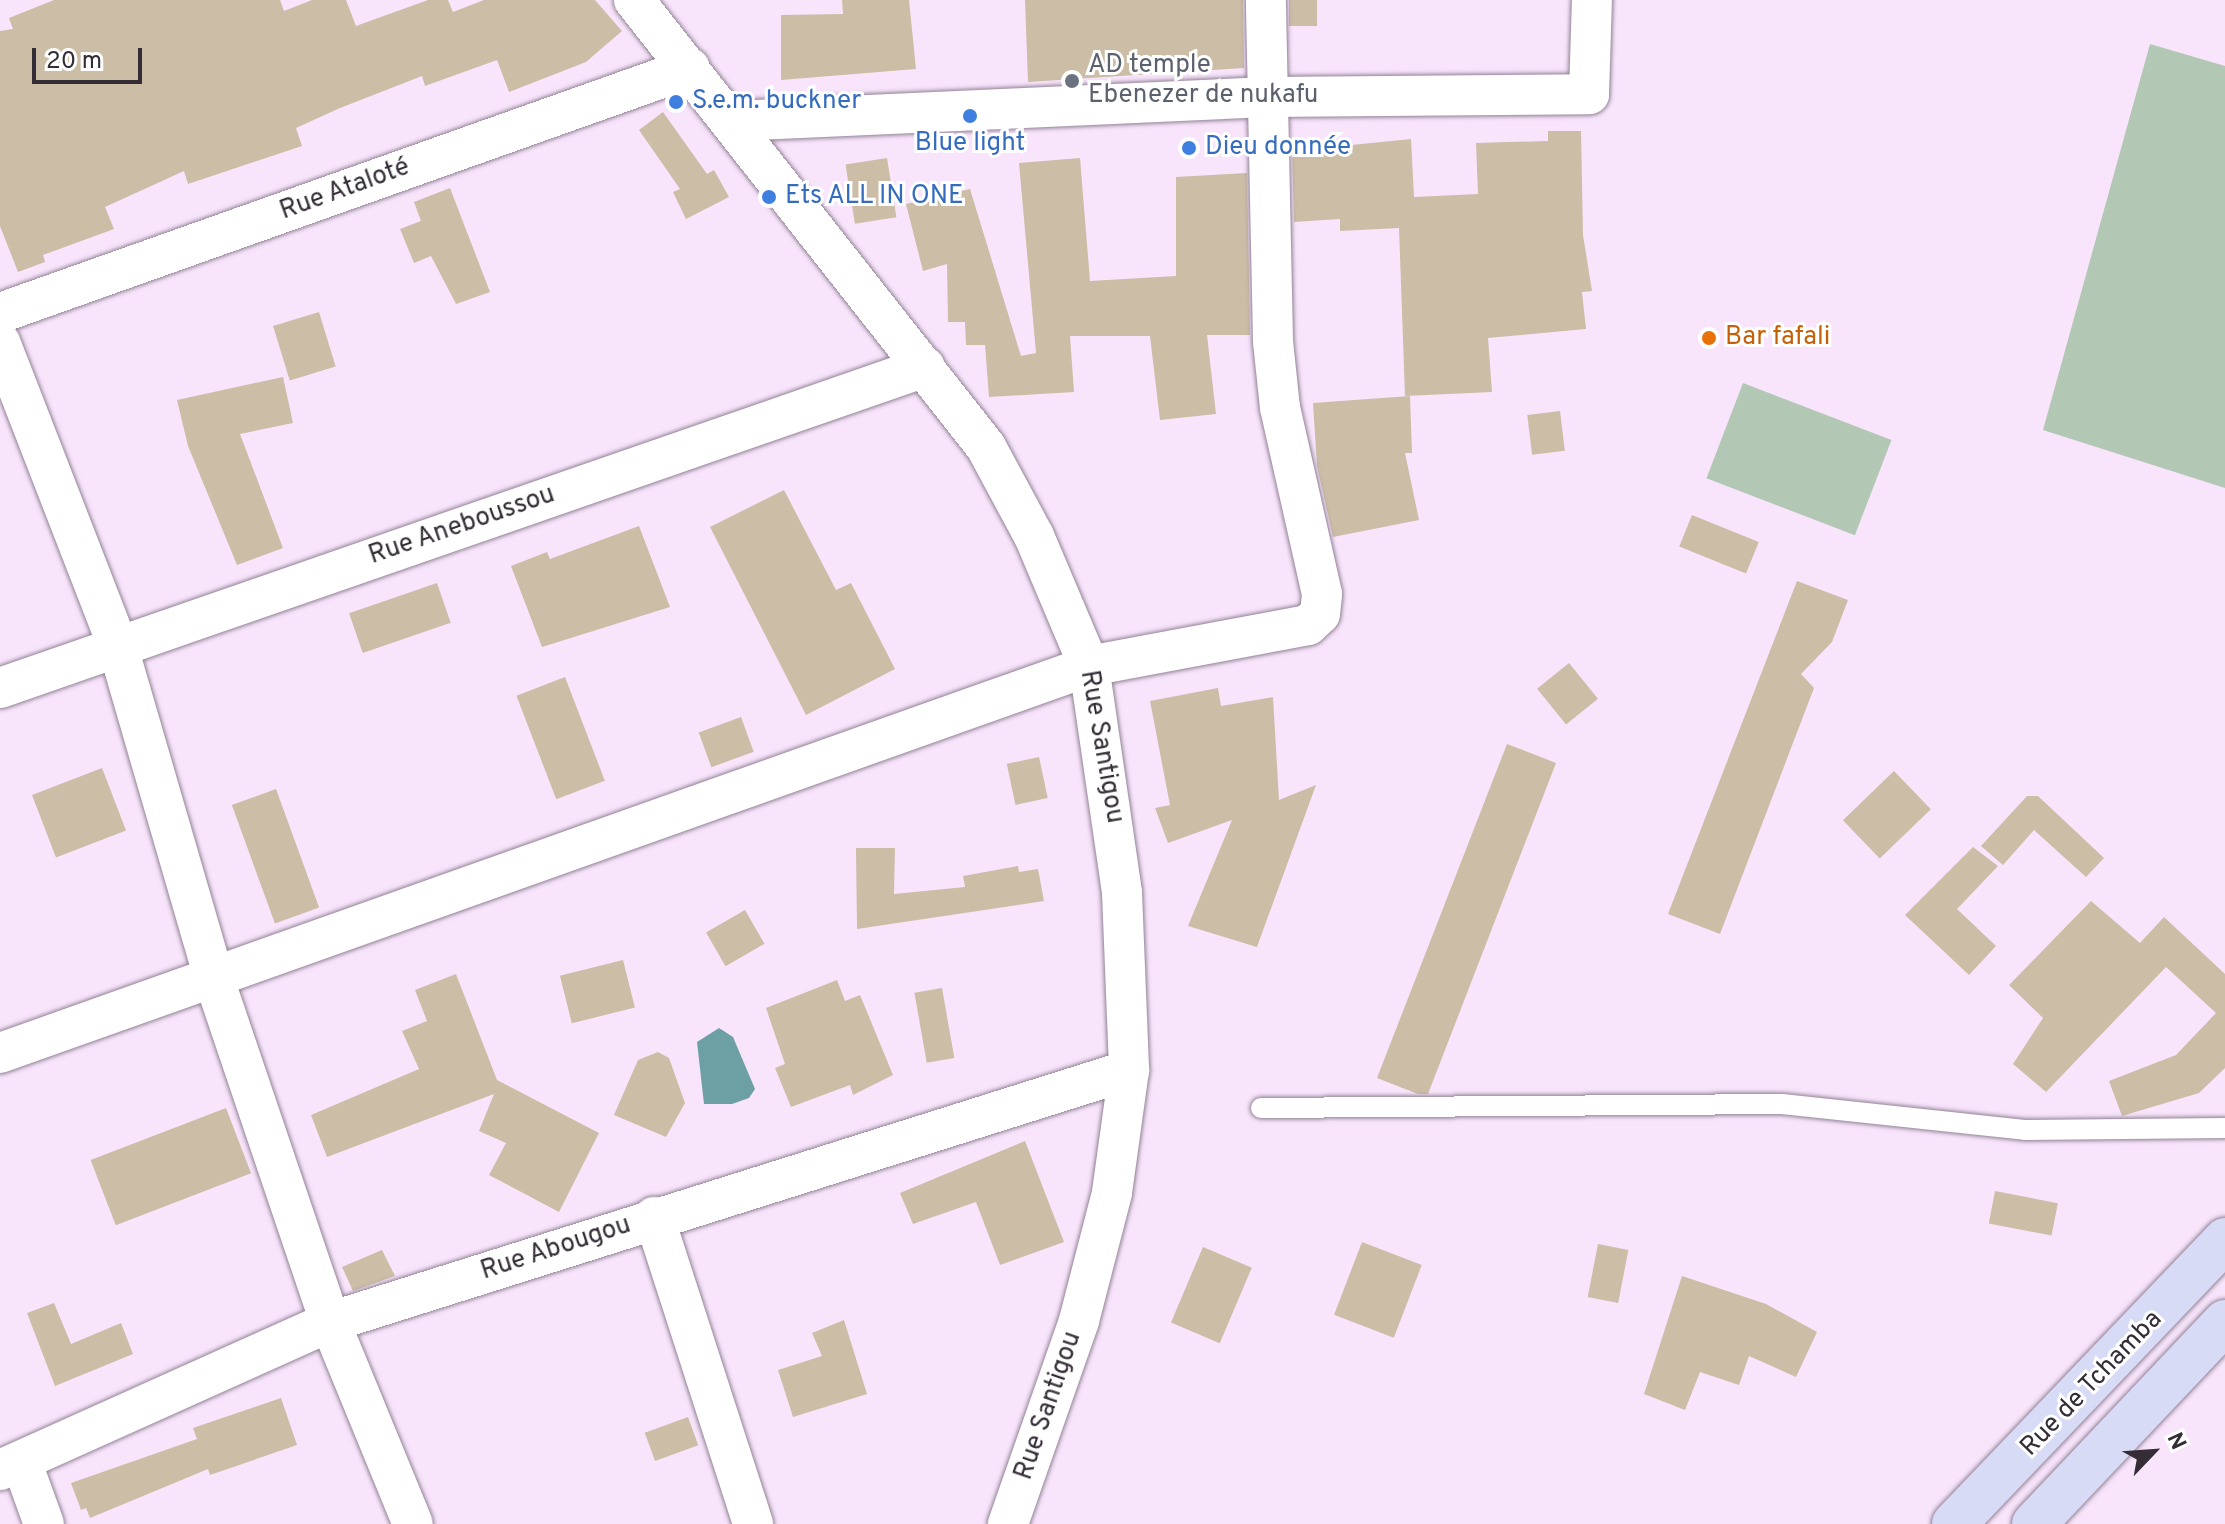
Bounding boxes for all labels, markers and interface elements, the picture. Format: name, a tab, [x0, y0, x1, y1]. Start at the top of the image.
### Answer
scale bar	[36, 32, 146, 82]
text: 20 m	[46, 47, 102, 77]
place label: AD temple Ebenezer de nukafu	[1088, 50, 1318, 112]
marker: AD temple Ebenezer de nukafu	[1063, 72, 1081, 90]
place label: S.e.m. buckner	[692, 86, 861, 118]
marker: S.e.m. buckner	[667, 93, 685, 111]
marker: Blue light	[961, 107, 979, 125]
place label: Blue light	[915, 128, 1025, 160]
place label: Dieu donnée	[1205, 132, 1351, 164]
marker: Dieu donnée	[1180, 139, 1198, 157]
street label: Rue Ataloté	[275, 152, 415, 228]
place label: Ets ALL IN ONE	[785, 181, 965, 213]
marker: Ets ALL IN ONE	[760, 188, 778, 206]
place label: Bar fafali	[1725, 322, 1830, 354]
marker: Bar fafali	[1700, 329, 1718, 347]
street label: Rue Aneboussou	[364, 479, 560, 573]
street label: Rue Santigou	[1072, 668, 1130, 826]
street label: Rue Abougou	[477, 1210, 635, 1288]
street label: Rue de Tchamba	[2014, 1304, 2170, 1464]
street label: Rue Santigou	[1009, 1328, 1089, 1484]
north arrow	[2113, 1412, 2193, 1492]
text: N	[2160, 1429, 2191, 1455]

